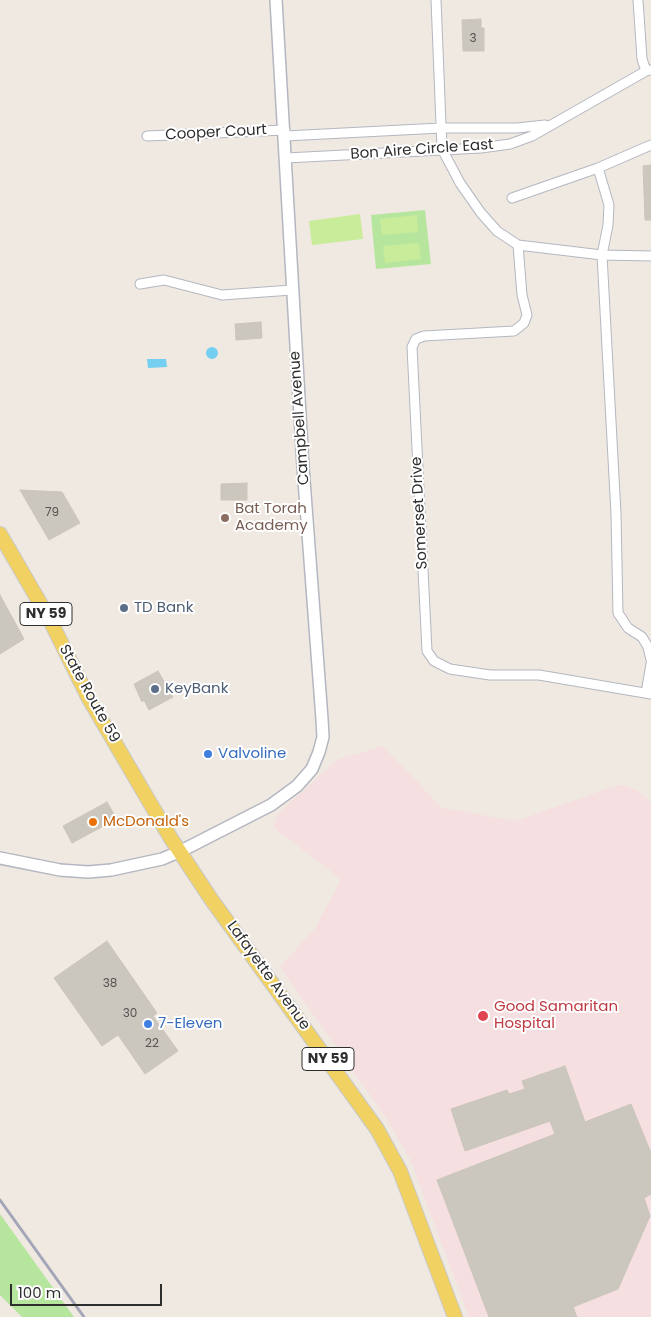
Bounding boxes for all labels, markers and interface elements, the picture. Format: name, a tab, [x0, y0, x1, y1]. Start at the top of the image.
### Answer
house number: 3	[469, 32, 477, 46]
street label: Cooper Court	[165, 121, 267, 145]
street label: Bon Aire Circle East	[350, 136, 494, 164]
street label: Campbell Avenue	[286, 350, 314, 486]
street label: Somerset Drive	[408, 456, 432, 570]
place label: Bat Torah Academy	[235, 500, 308, 535]
house number: 79	[45, 506, 59, 520]
marker: Bat Torah Academy	[219, 512, 231, 524]
place label: TD Bank	[134, 599, 193, 617]
road number: NY 59	[20, 602, 72, 626]
marker: TD Bank	[118, 602, 130, 614]
street label: State Route 59	[55, 642, 123, 746]
place label: KeyBank	[165, 680, 228, 698]
marker: KeyBank	[149, 683, 161, 695]
place label: Valvoline	[218, 745, 286, 763]
marker: Valvoline	[202, 748, 214, 760]
place label: McDonald's	[103, 813, 189, 831]
marker: McDonald's	[87, 816, 99, 828]
street label: Lafayette Avenue	[223, 918, 313, 1034]
house number: 38	[103, 977, 117, 991]
place label: Good Samaritan Hospital	[494, 998, 618, 1033]
house number: 30	[123, 1007, 137, 1021]
marker: Good Samaritan Hospital	[476, 1009, 490, 1023]
place label: 7-Eleven	[158, 1015, 222, 1033]
marker: 7-Eleven	[142, 1018, 154, 1030]
house number: 22	[145, 1037, 159, 1051]
road number: NY 59	[302, 1048, 354, 1070]
scale bar	[12, 1274, 165, 1306]
text: 100 m	[18, 1282, 61, 1303]

